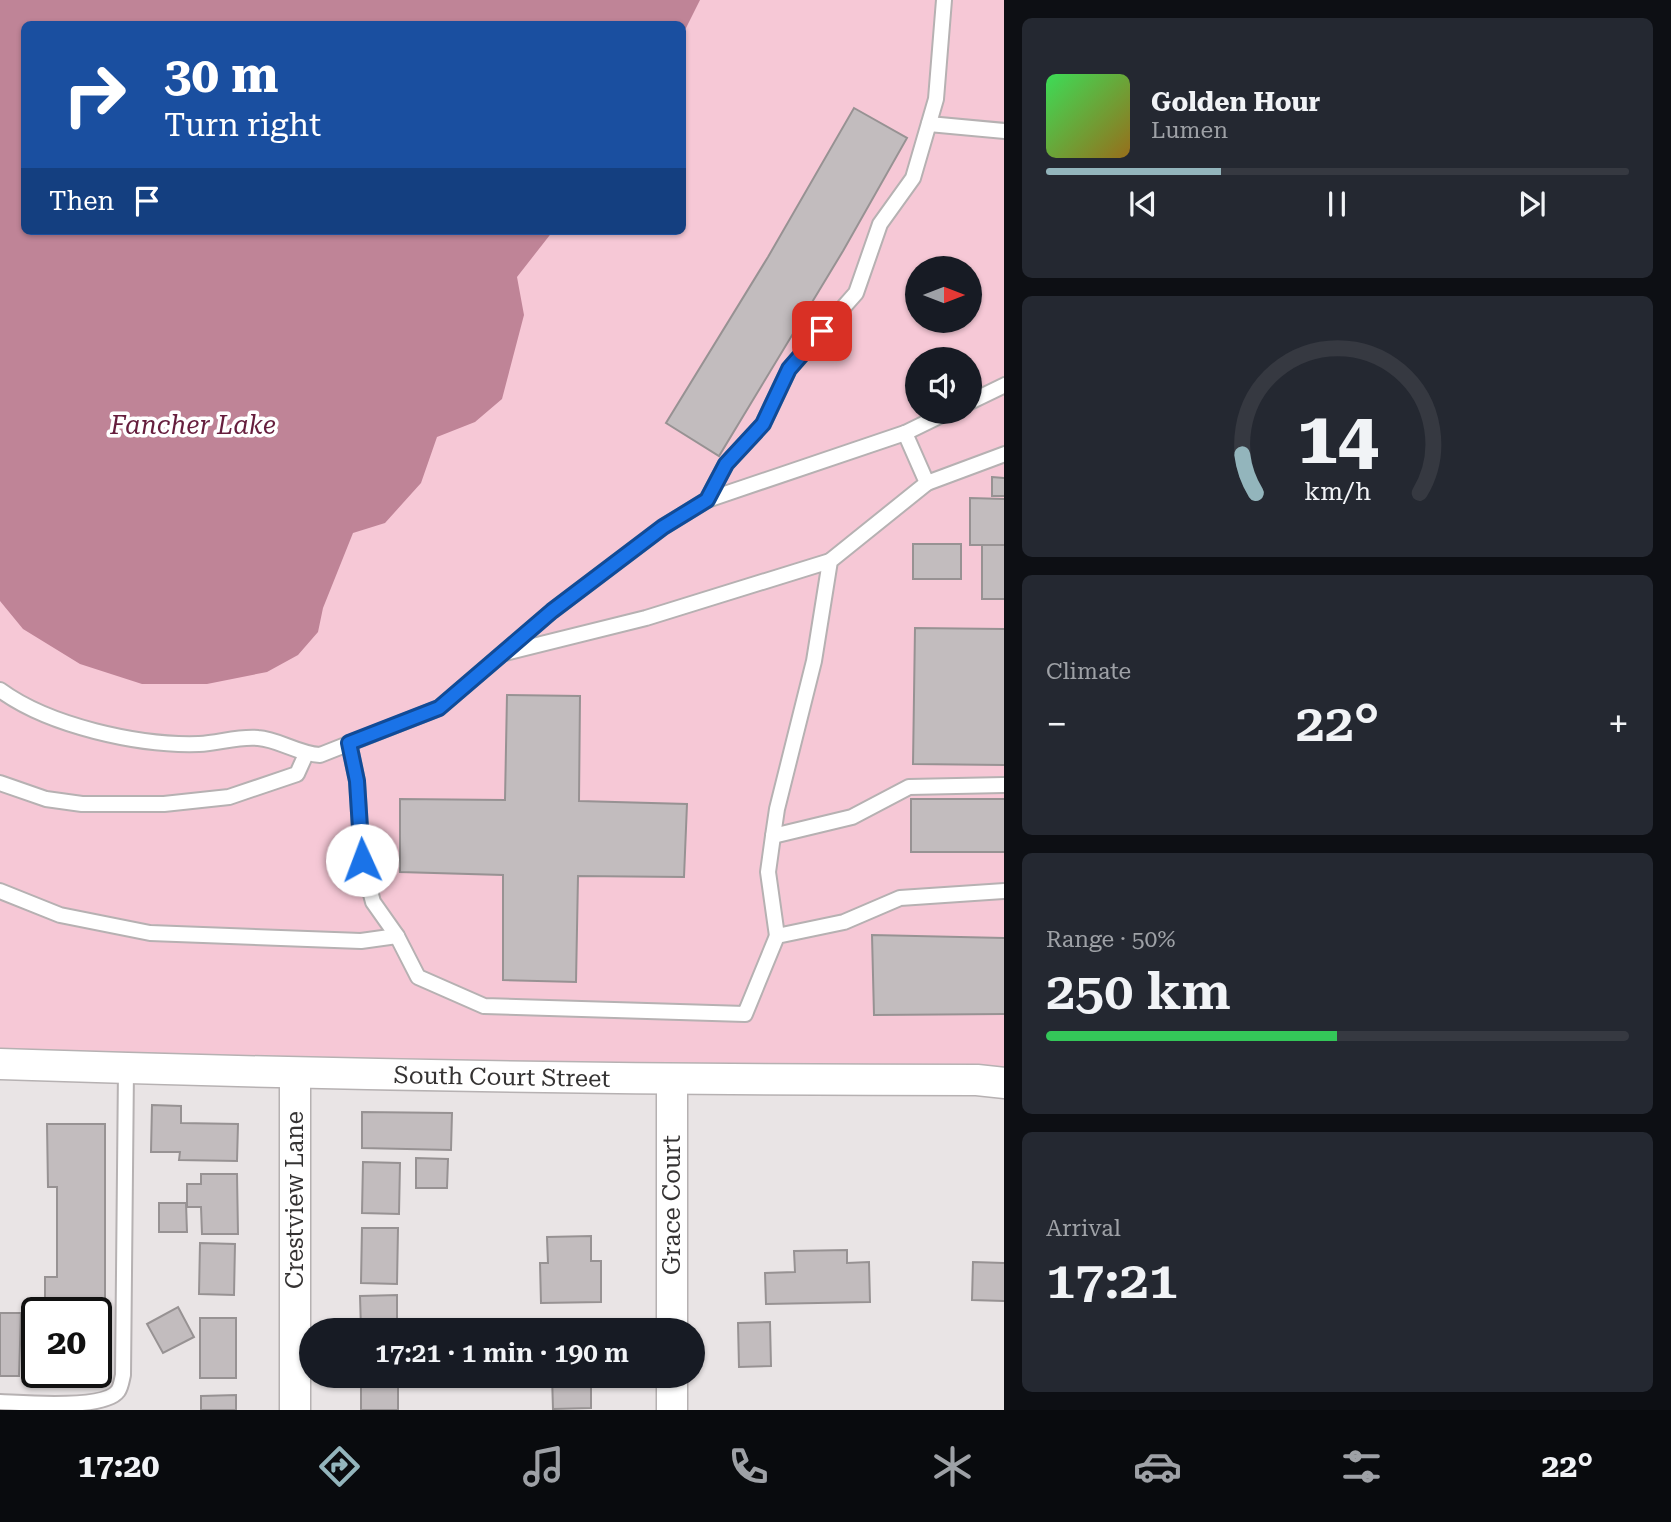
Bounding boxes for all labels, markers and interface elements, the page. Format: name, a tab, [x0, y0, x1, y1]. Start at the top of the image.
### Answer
text: 30 m	[164, 47, 279, 104]
icon: right	[49, 49, 140, 140]
text: Golden Hour	[1151, 87, 1320, 117]
text: Turn right	[164, 106, 321, 144]
text: Lumen	[1151, 117, 1228, 144]
icon: arrive	[128, 182, 166, 220]
icon: previous	[1124, 185, 1162, 223]
icon: pause	[1318, 185, 1356, 223]
icon: next	[1513, 185, 1551, 223]
text: Then	[49, 186, 114, 216]
north arrow	[905, 256, 982, 332]
map controls	[905, 256, 982, 424]
pin	[792, 301, 852, 361]
icon: arrive	[803, 312, 841, 350]
button: sound	[905, 347, 982, 424]
text: 14	[1297, 396, 1378, 481]
water label: Fancher Lake	[109, 410, 276, 440]
text: km/h	[1304, 476, 1371, 505]
text: Climate	[1046, 658, 1131, 685]
text: 22°	[1296, 693, 1379, 754]
text: −	[1046, 702, 1067, 746]
text: +	[1608, 702, 1629, 746]
position arrow	[325, 823, 399, 897]
text: Range · 50%	[1046, 926, 1175, 953]
text: 250 km	[1046, 961, 1231, 1022]
street label: South Court Street	[393, 1061, 611, 1093]
street label: Crestview Lane	[281, 1111, 309, 1289]
street label: Grace Court	[658, 1135, 686, 1275]
text: Arrival	[1046, 1215, 1121, 1242]
text: 17:21	[1046, 1250, 1178, 1311]
speed limit sign: 20	[21, 1297, 112, 1388]
text: 17:21 · 1 min · 190 m	[375, 1338, 629, 1368]
icon: directions	[315, 1442, 364, 1491]
icon: music	[519, 1442, 568, 1491]
icon: phone	[724, 1442, 773, 1491]
icon: climate	[928, 1442, 977, 1491]
icon: car	[1133, 1442, 1182, 1491]
icon: filters	[1337, 1442, 1386, 1491]
text: 17:20	[78, 1447, 159, 1485]
text: 22°	[1541, 1447, 1593, 1485]

